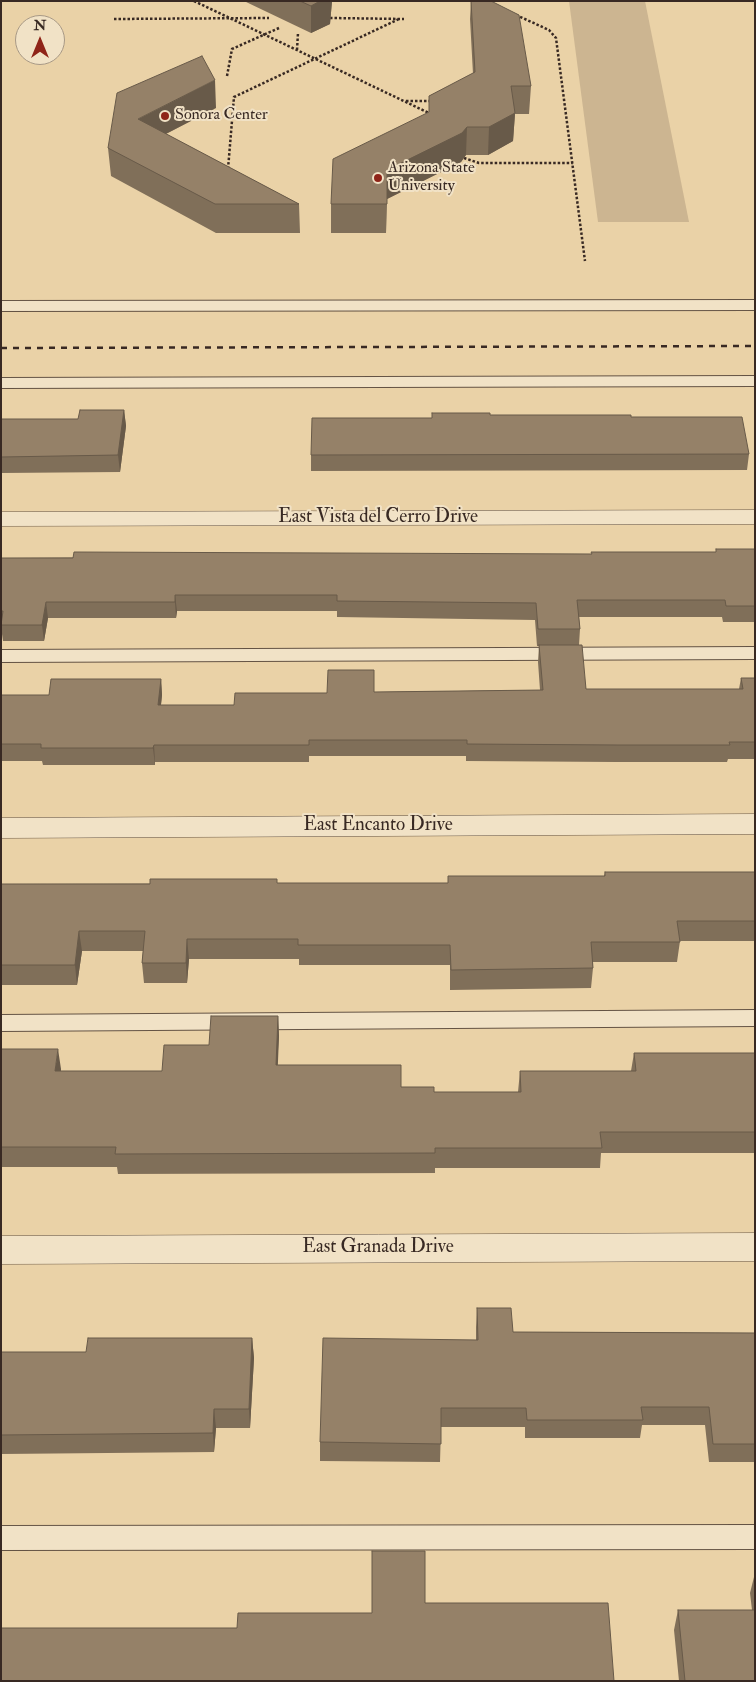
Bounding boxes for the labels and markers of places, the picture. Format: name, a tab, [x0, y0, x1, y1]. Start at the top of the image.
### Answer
place label: Sonora Center	[175, 106, 268, 126]
marker: Sonora Center	[159, 110, 171, 122]
place label: Arizona State University	[388, 159, 475, 197]
marker: Arizona State University	[372, 172, 384, 184]

